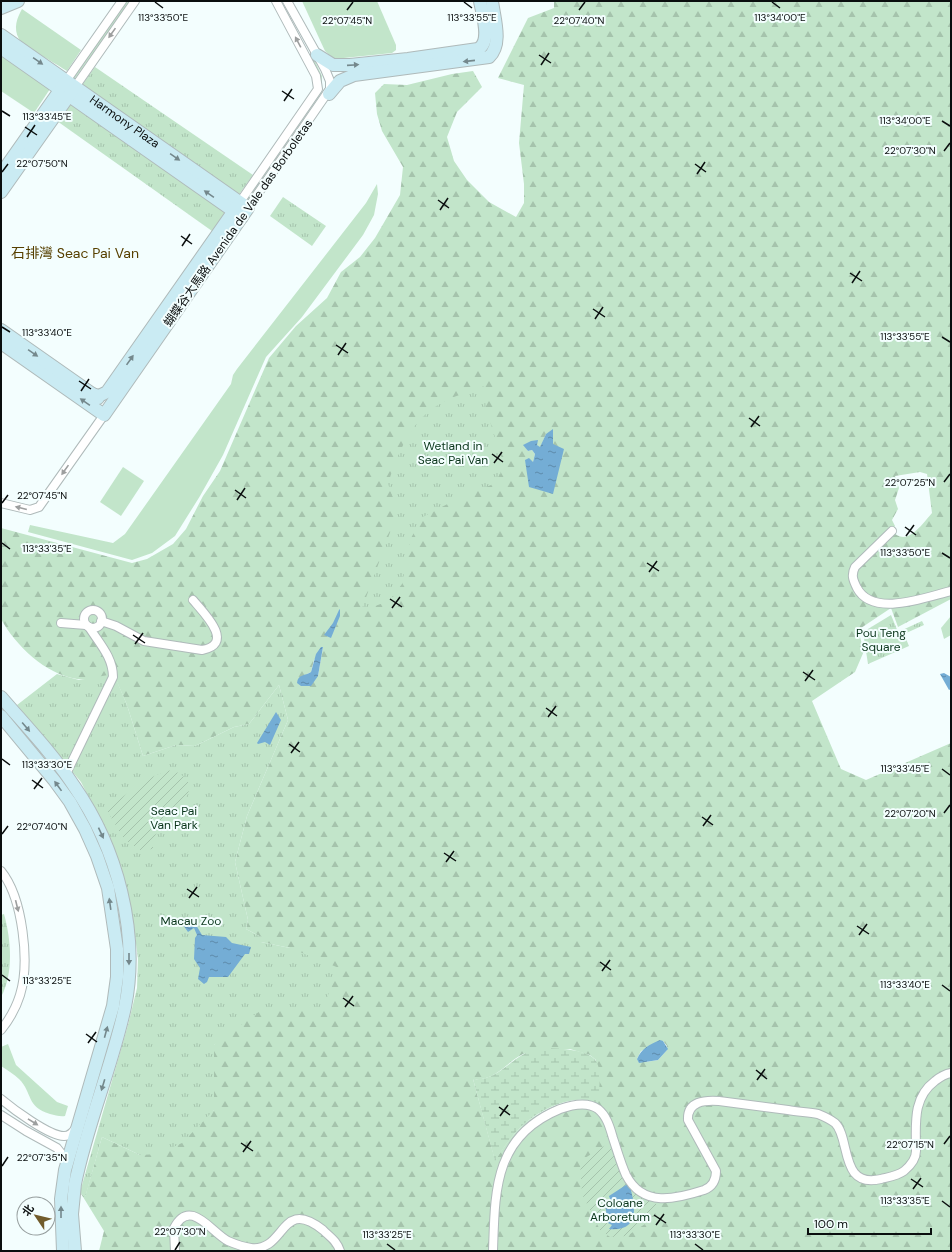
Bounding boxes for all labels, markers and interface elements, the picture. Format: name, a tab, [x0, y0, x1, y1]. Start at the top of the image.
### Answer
text: 113°33'50"E	[138, 11, 188, 24]
text: 113°33'55"E	[447, 11, 497, 24]
text: 113°34'00"E	[754, 11, 806, 24]
text: 22°07'45"N	[322, 14, 372, 27]
text: 22°07'40"N	[553, 14, 605, 27]
one-way arrow	[108, 28, 116, 38]
one-way arrow	[294, 36, 301, 48]
one-way arrow	[32, 57, 43, 65]
one-way arrow	[463, 58, 475, 64]
one-way arrow	[347, 61, 359, 68]
street label: Harmony Plaza	[87, 92, 163, 152]
text: 113°33'45"E	[22, 110, 72, 123]
text: 113°34'00"E	[879, 114, 931, 127]
street label: 蝴蝶谷大馬路 Avenida de Vale das Borboletas	[160, 116, 316, 330]
text: 22°07'30"N	[884, 144, 936, 157]
one-way arrow	[170, 153, 181, 161]
text: 22°07'50"N	[16, 157, 68, 170]
one-way arrow	[204, 190, 214, 198]
district label: 石排灣 Seac Pai Van	[11, 244, 139, 262]
text: 113°33'40"E	[22, 326, 72, 339]
text: 113°33'55"E	[880, 330, 930, 343]
one-way arrow	[28, 349, 38, 357]
one-way arrow	[126, 355, 134, 365]
one-way arrow	[80, 398, 91, 406]
park label: Wetland in Seac Pai Van	[418, 438, 488, 468]
one-way arrow	[61, 465, 69, 476]
text: 22°07'25"N	[885, 476, 935, 489]
text: 22°07'45"N	[17, 489, 67, 502]
one-way arrow	[15, 504, 27, 510]
text: 113°33'35"E	[22, 542, 72, 555]
text: 113°33'50"E	[880, 546, 930, 559]
park label: Pou Teng Square	[856, 625, 906, 655]
one-way arrow	[22, 722, 31, 732]
text: 113°33'30"E	[22, 758, 72, 771]
text: 113°33'45"E	[880, 762, 930, 775]
one-way arrow	[54, 781, 63, 792]
park label: Seac Pai Van Park	[150, 803, 198, 833]
text: 22°07'20"N	[884, 807, 936, 820]
text: 22°07'40"N	[16, 820, 68, 833]
one-way arrow	[97, 827, 104, 839]
one-way arrow	[107, 898, 113, 910]
one-way arrow	[14, 900, 20, 913]
park label: Macau Zoo	[161, 913, 221, 929]
one-way arrow	[126, 953, 132, 966]
text: 113°33'25"E	[22, 974, 72, 987]
text: 113°33'40"E	[880, 978, 930, 991]
one-way arrow	[103, 1026, 109, 1038]
one-way arrow	[100, 1080, 106, 1092]
one-way arrow	[27, 1118, 39, 1125]
text: 22°07'15"N	[886, 1138, 934, 1151]
text: 22°07'35"N	[17, 1151, 67, 1164]
text: 113°33'35"E	[880, 1194, 930, 1207]
park label: Coloane Arboretum	[590, 1195, 650, 1225]
north arrow	[16, 1196, 56, 1236]
text: 北	[19, 1202, 37, 1219]
one-way arrow	[58, 1205, 64, 1218]
scale bar	[808, 1210, 931, 1236]
text: 100 m	[814, 1216, 848, 1232]
text: 22°07'30"N	[154, 1225, 206, 1238]
text: 113°33'25"E	[362, 1228, 412, 1241]
text: 113°33'30"E	[670, 1228, 720, 1241]

